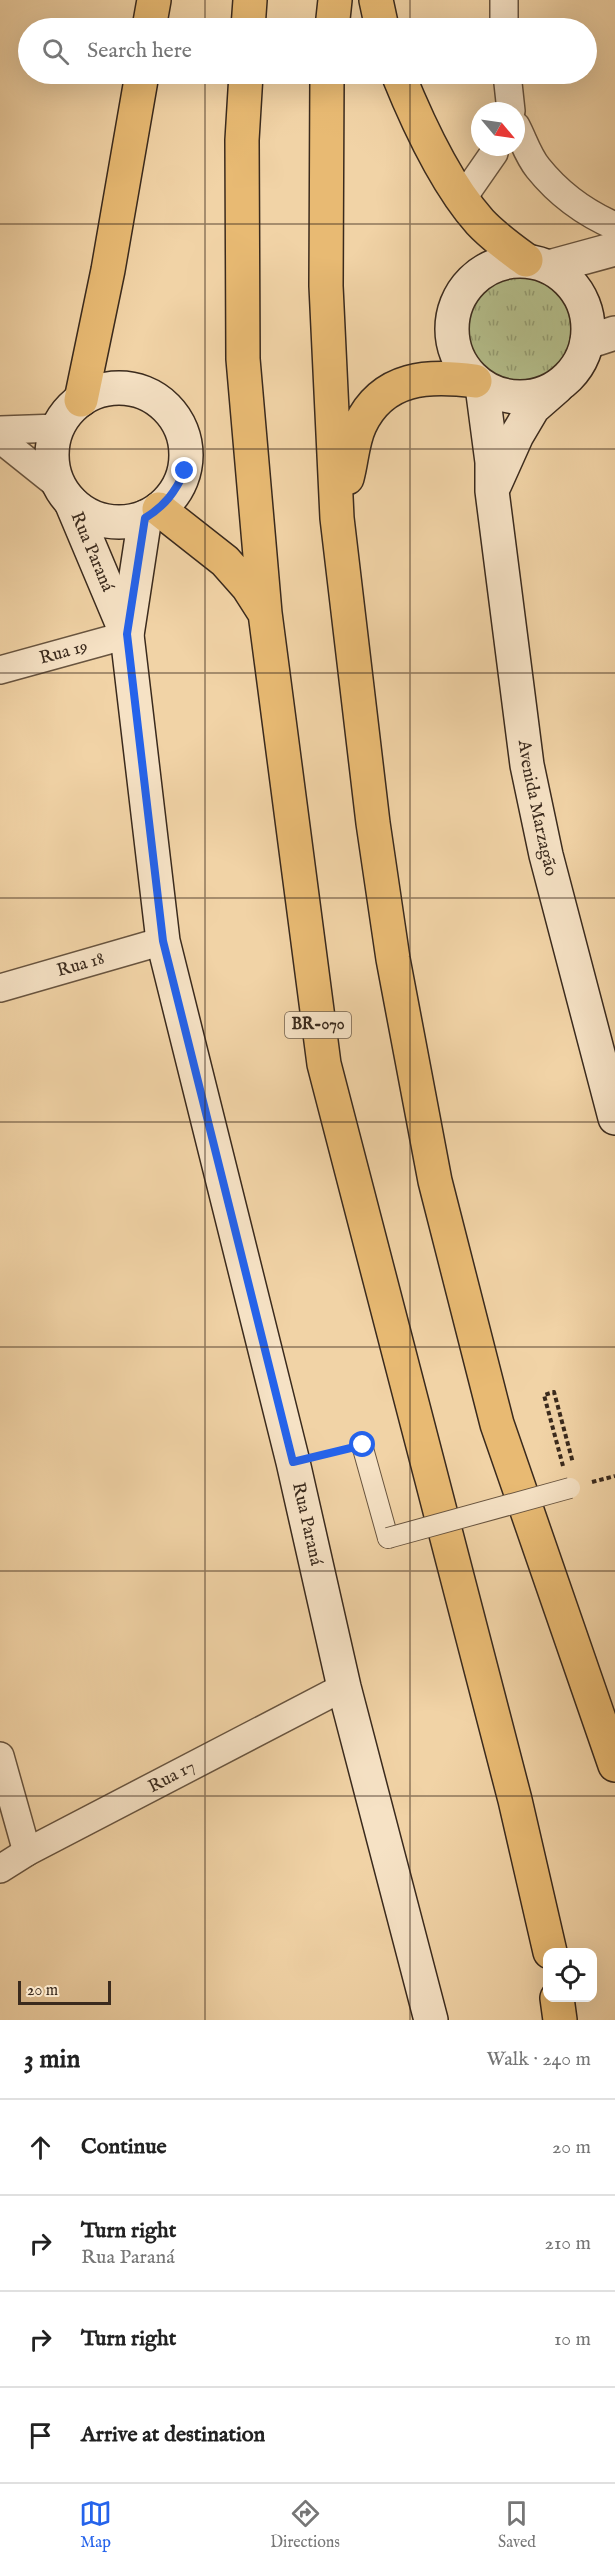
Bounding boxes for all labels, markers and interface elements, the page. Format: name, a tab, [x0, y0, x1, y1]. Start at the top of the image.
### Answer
search box	[18, 18, 597, 84]
icon: search	[39, 35, 72, 68]
text: Search here	[87, 37, 192, 65]
north arrow	[471, 102, 525, 156]
route end	[171, 457, 197, 483]
street label: Rua Paraná	[65, 508, 119, 595]
street label: Rua 19	[37, 635, 90, 670]
street label: Avenida Marzagão	[512, 738, 563, 879]
street label: Rua 18	[54, 947, 107, 982]
road number: BR-070	[285, 1012, 351, 1038]
route start	[349, 1431, 375, 1457]
street label: Rua Paraná	[286, 1480, 328, 1568]
street label: Rua 17	[144, 1755, 199, 1798]
map controls	[543, 1948, 597, 2002]
button: locate	[543, 1948, 597, 2002]
scale bar	[18, 1978, 111, 2006]
text: 20 m	[27, 1981, 58, 2001]
text: 3 min	[24, 2043, 80, 2076]
text: Walk · 240 m	[486, 2047, 591, 2072]
icon: ahead	[24, 2131, 57, 2164]
text: Continue	[81, 2133, 167, 2161]
text: 20 m	[552, 2135, 591, 2160]
text: Turn right	[81, 2217, 176, 2245]
icon: right	[24, 2227, 57, 2260]
text: 210 m	[545, 2231, 591, 2256]
text: Rua Paraná	[81, 2245, 175, 2270]
icon: right	[24, 2323, 57, 2356]
text: Turn right	[81, 2325, 176, 2353]
text: 10 m	[554, 2327, 591, 2352]
icon: arrive	[24, 2419, 57, 2452]
text: Arrive at destination	[81, 2421, 265, 2449]
tab: Map	[79, 2497, 112, 2553]
tab: Directions	[270, 2497, 340, 2553]
tab: Saved	[498, 2497, 536, 2553]

